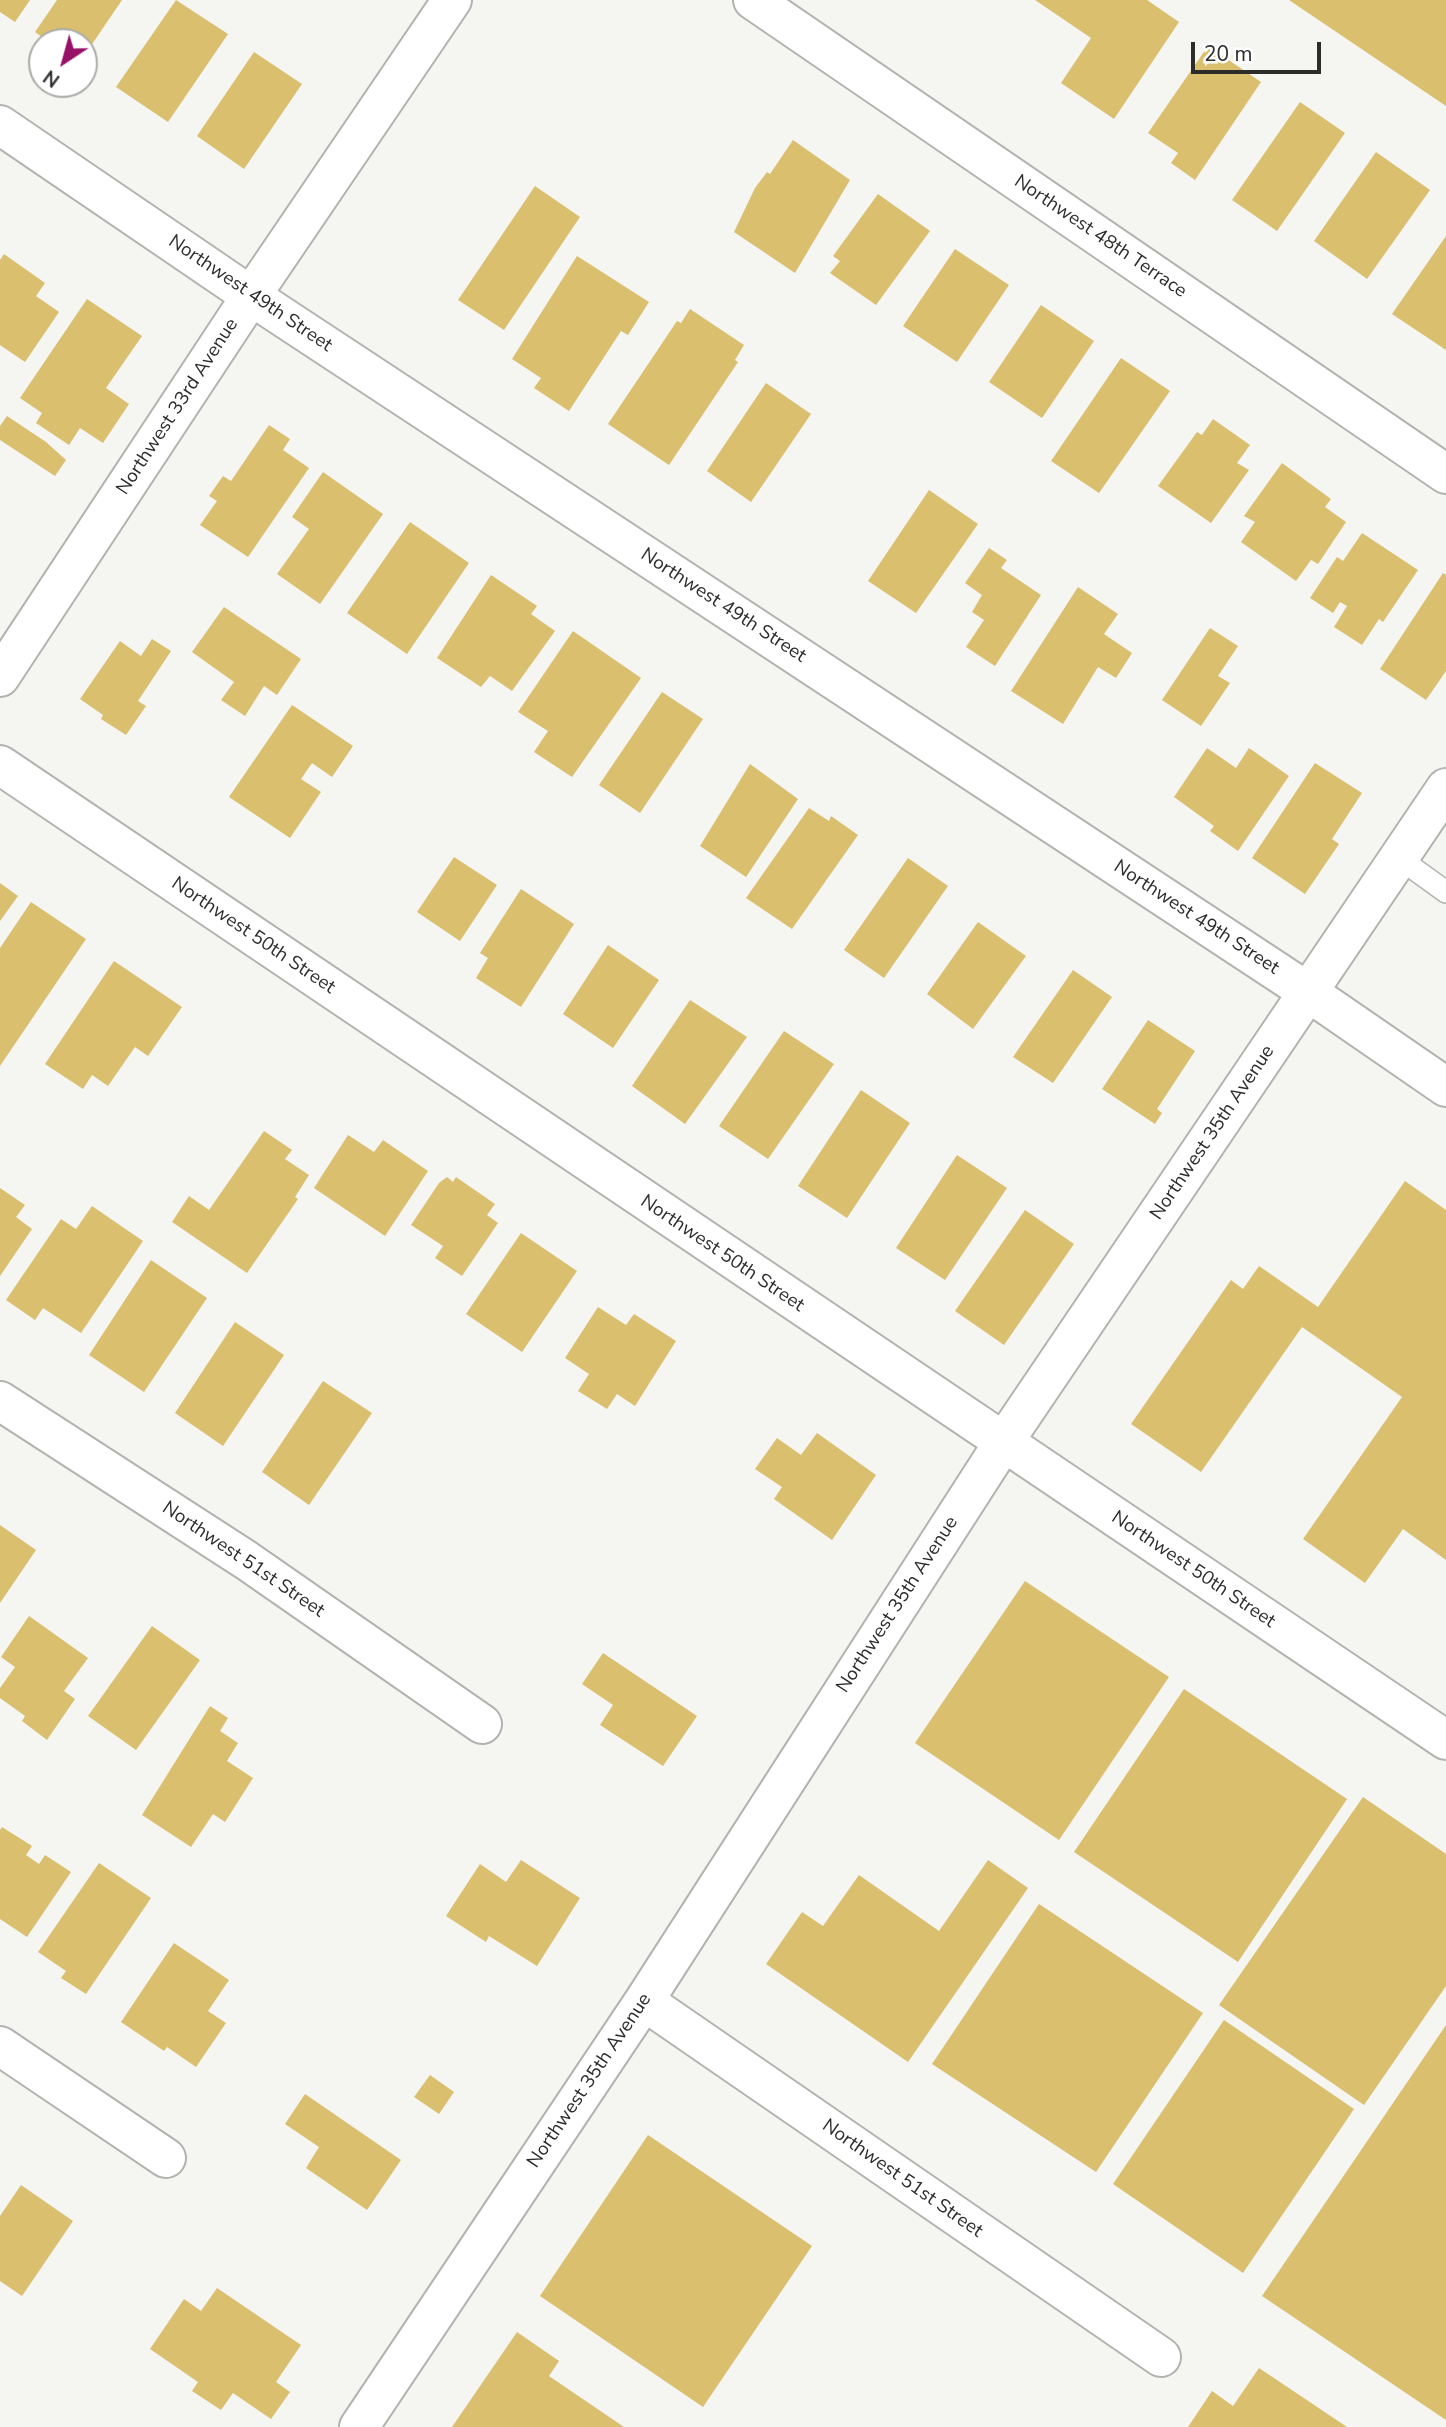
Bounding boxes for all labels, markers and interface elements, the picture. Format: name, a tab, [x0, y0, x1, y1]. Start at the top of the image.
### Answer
north arrow	[28, 28, 98, 98]
scale bar	[1194, 28, 1324, 72]
text: 20 m	[1204, 40, 1253, 68]
text: N	[38, 64, 65, 93]
street label: Northwest 48th Terrace	[1009, 171, 1191, 303]
street label: Northwest 49th Street	[164, 231, 336, 357]
street label: Northwest 33rd Avenue	[112, 314, 244, 500]
street label: Northwest 49th Street	[636, 544, 810, 668]
street label: Northwest 49th Street	[1109, 856, 1283, 980]
street label: Northwest 50th Street	[167, 873, 339, 999]
street label: Northwest 35th Avenue	[1146, 1041, 1280, 1225]
street label: Northwest 50th Street	[636, 1191, 808, 1317]
street label: Northwest 51st Street	[157, 1497, 329, 1623]
street label: Northwest 50th Street	[1107, 1507, 1279, 1633]
street label: Northwest 35th Avenue	[832, 1513, 964, 1697]
street label: Northwest 35th Avenue	[523, 1989, 657, 2173]
street label: Northwest 51st Street	[817, 2115, 987, 2243]

